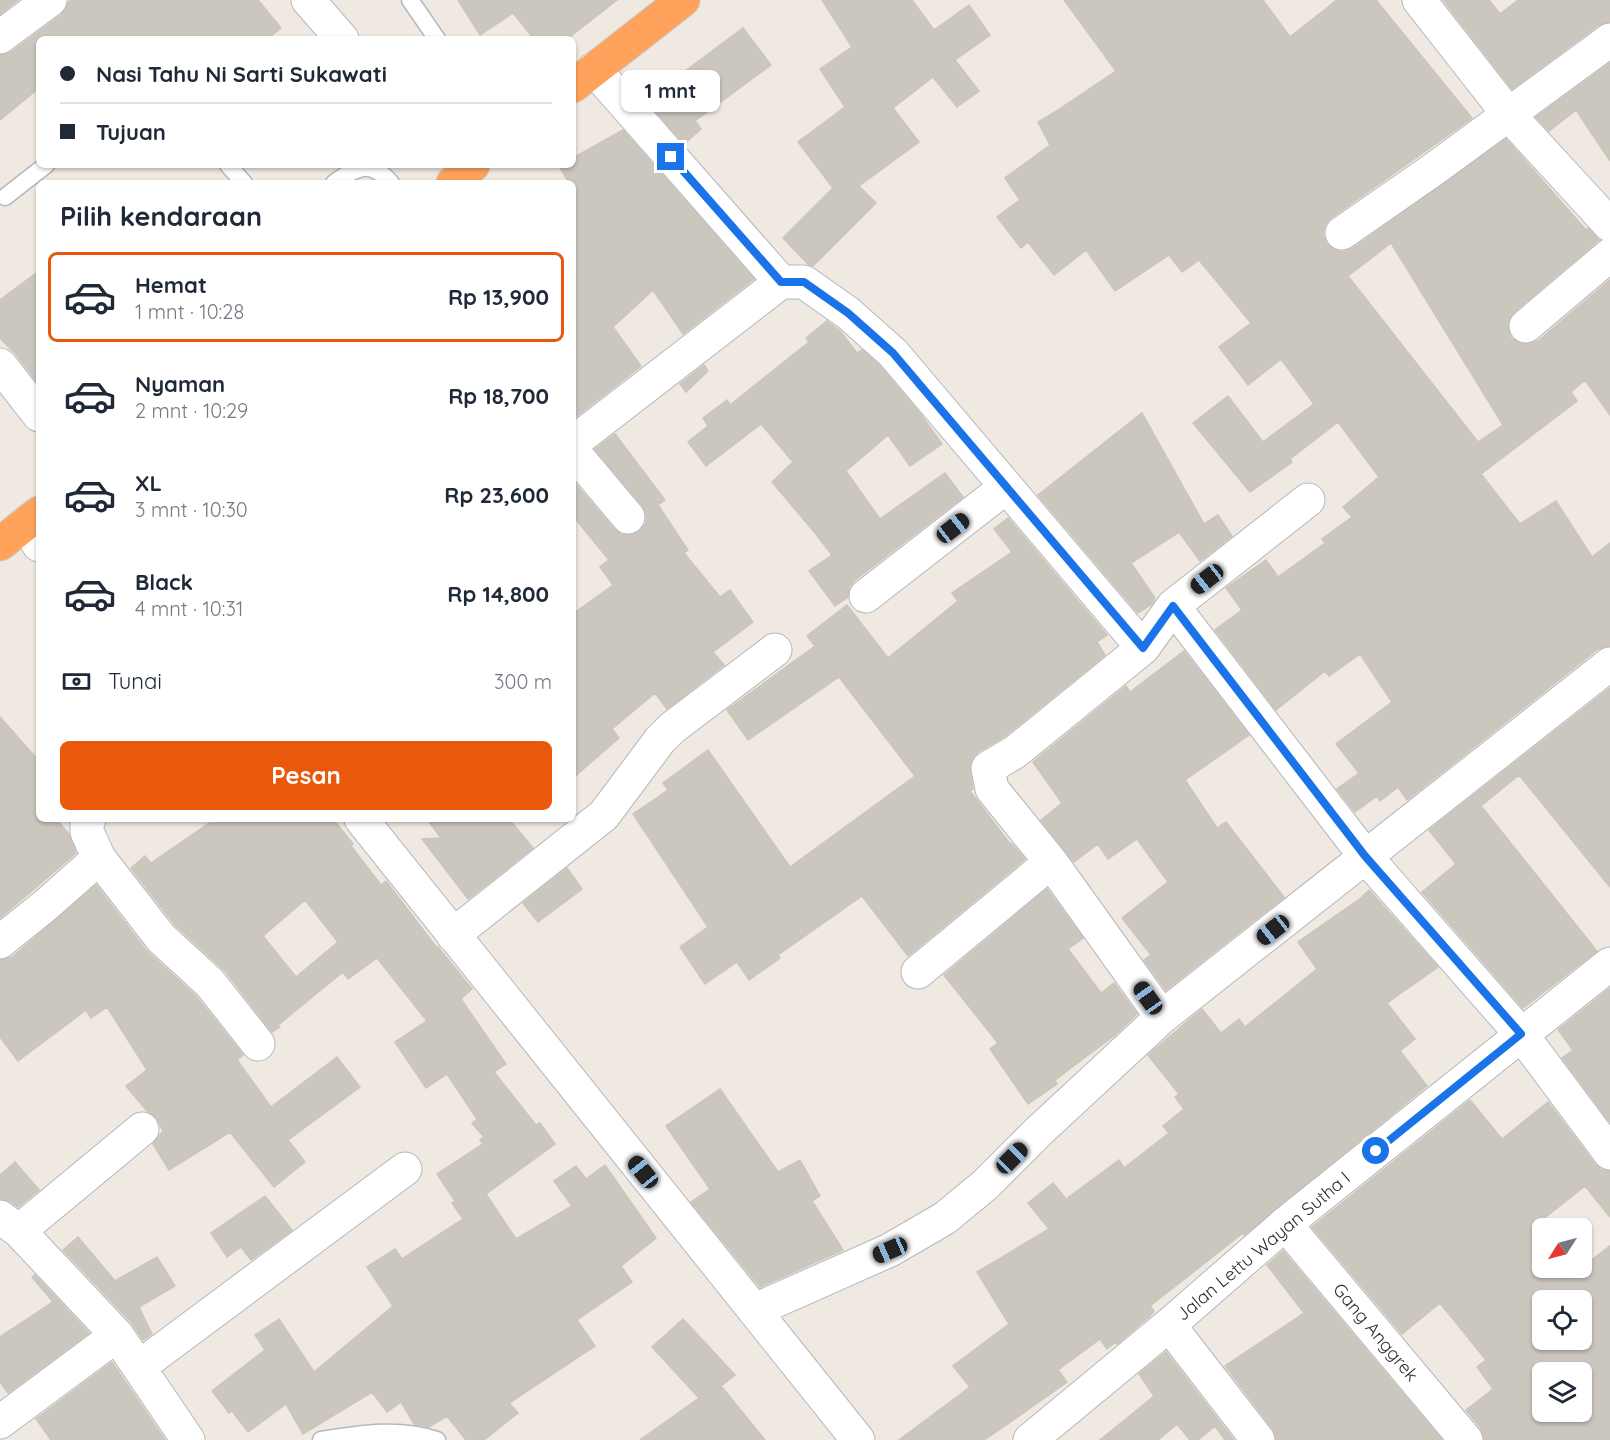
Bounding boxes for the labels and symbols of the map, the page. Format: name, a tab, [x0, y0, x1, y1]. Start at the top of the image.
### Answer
callout: 1 mnt	[622, 70, 720, 112]
route end	[657, 143, 684, 170]
car	[933, 510, 973, 546]
car	[1187, 561, 1227, 597]
car	[1253, 912, 1293, 948]
car	[1130, 978, 1166, 1018]
route start	[1362, 1137, 1389, 1164]
car	[993, 1139, 1031, 1177]
car	[625, 1152, 661, 1192]
street label: Jalan Lettu Wayan Sutha I	[1171, 1166, 1355, 1326]
north arrow	[1532, 1218, 1592, 1278]
car	[870, 1234, 910, 1266]
street label: Gang Anggrek	[1328, 1278, 1424, 1386]

